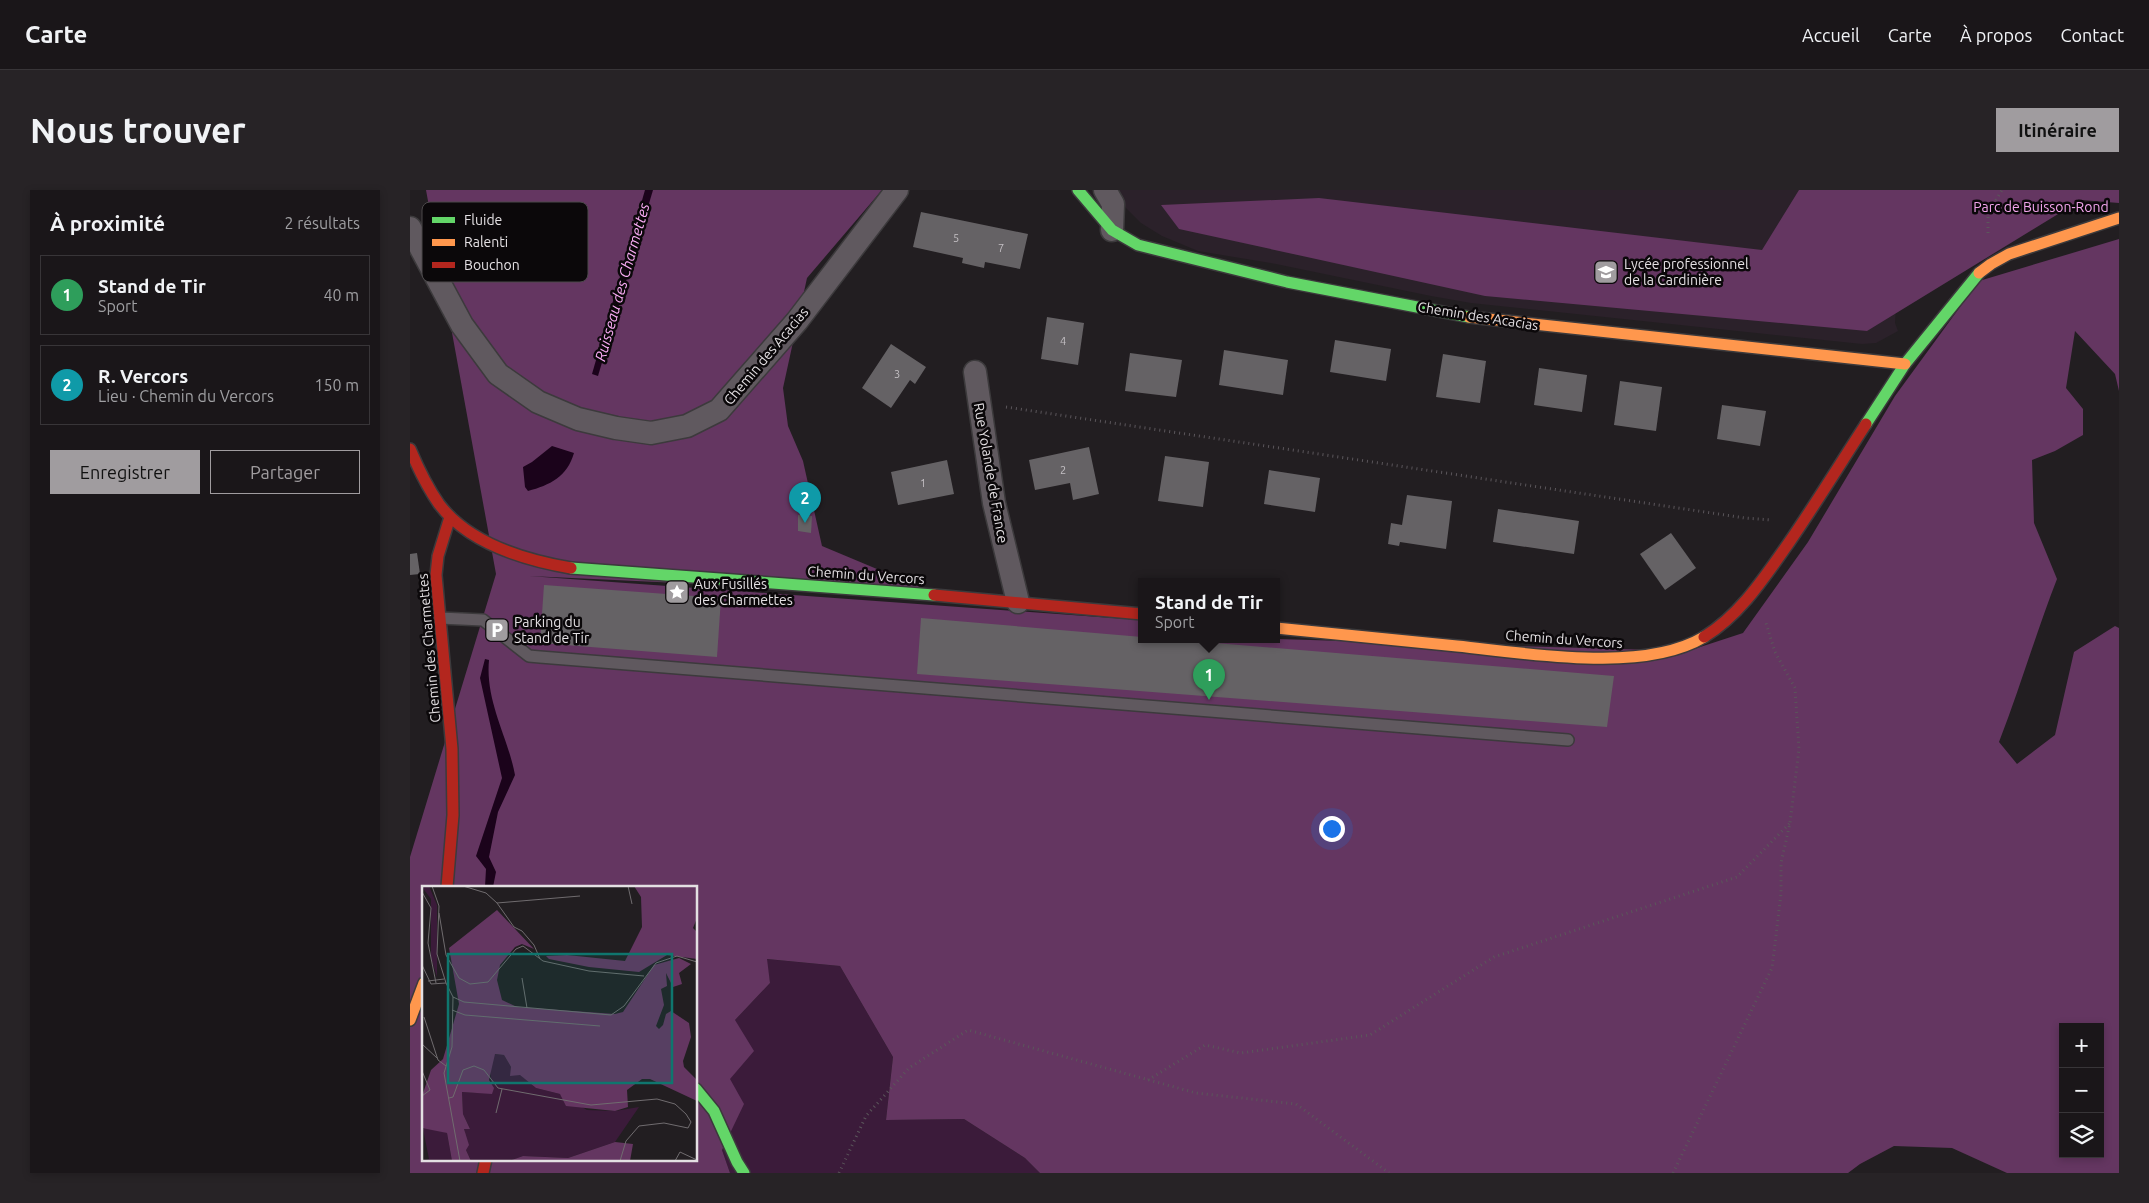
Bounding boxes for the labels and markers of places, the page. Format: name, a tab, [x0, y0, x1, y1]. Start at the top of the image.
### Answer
place label: Lycée professionnel de la Cardinière	[1624, 256, 1749, 288]
school or university icon: Lycée professionnel de la Cardinière	[1593, 259, 1619, 285]
pin: 2	[789, 482, 821, 523]
place label: Aux Fusillés des Charmettes	[694, 576, 793, 608]
place icon: Aux Fusillés des Charmettes	[664, 579, 690, 605]
place label: Parking du Stand de Tir	[514, 614, 590, 646]
parking icon: Parking du Stand de Tir	[484, 617, 510, 643]
pin: 1	[1193, 659, 1225, 700]

